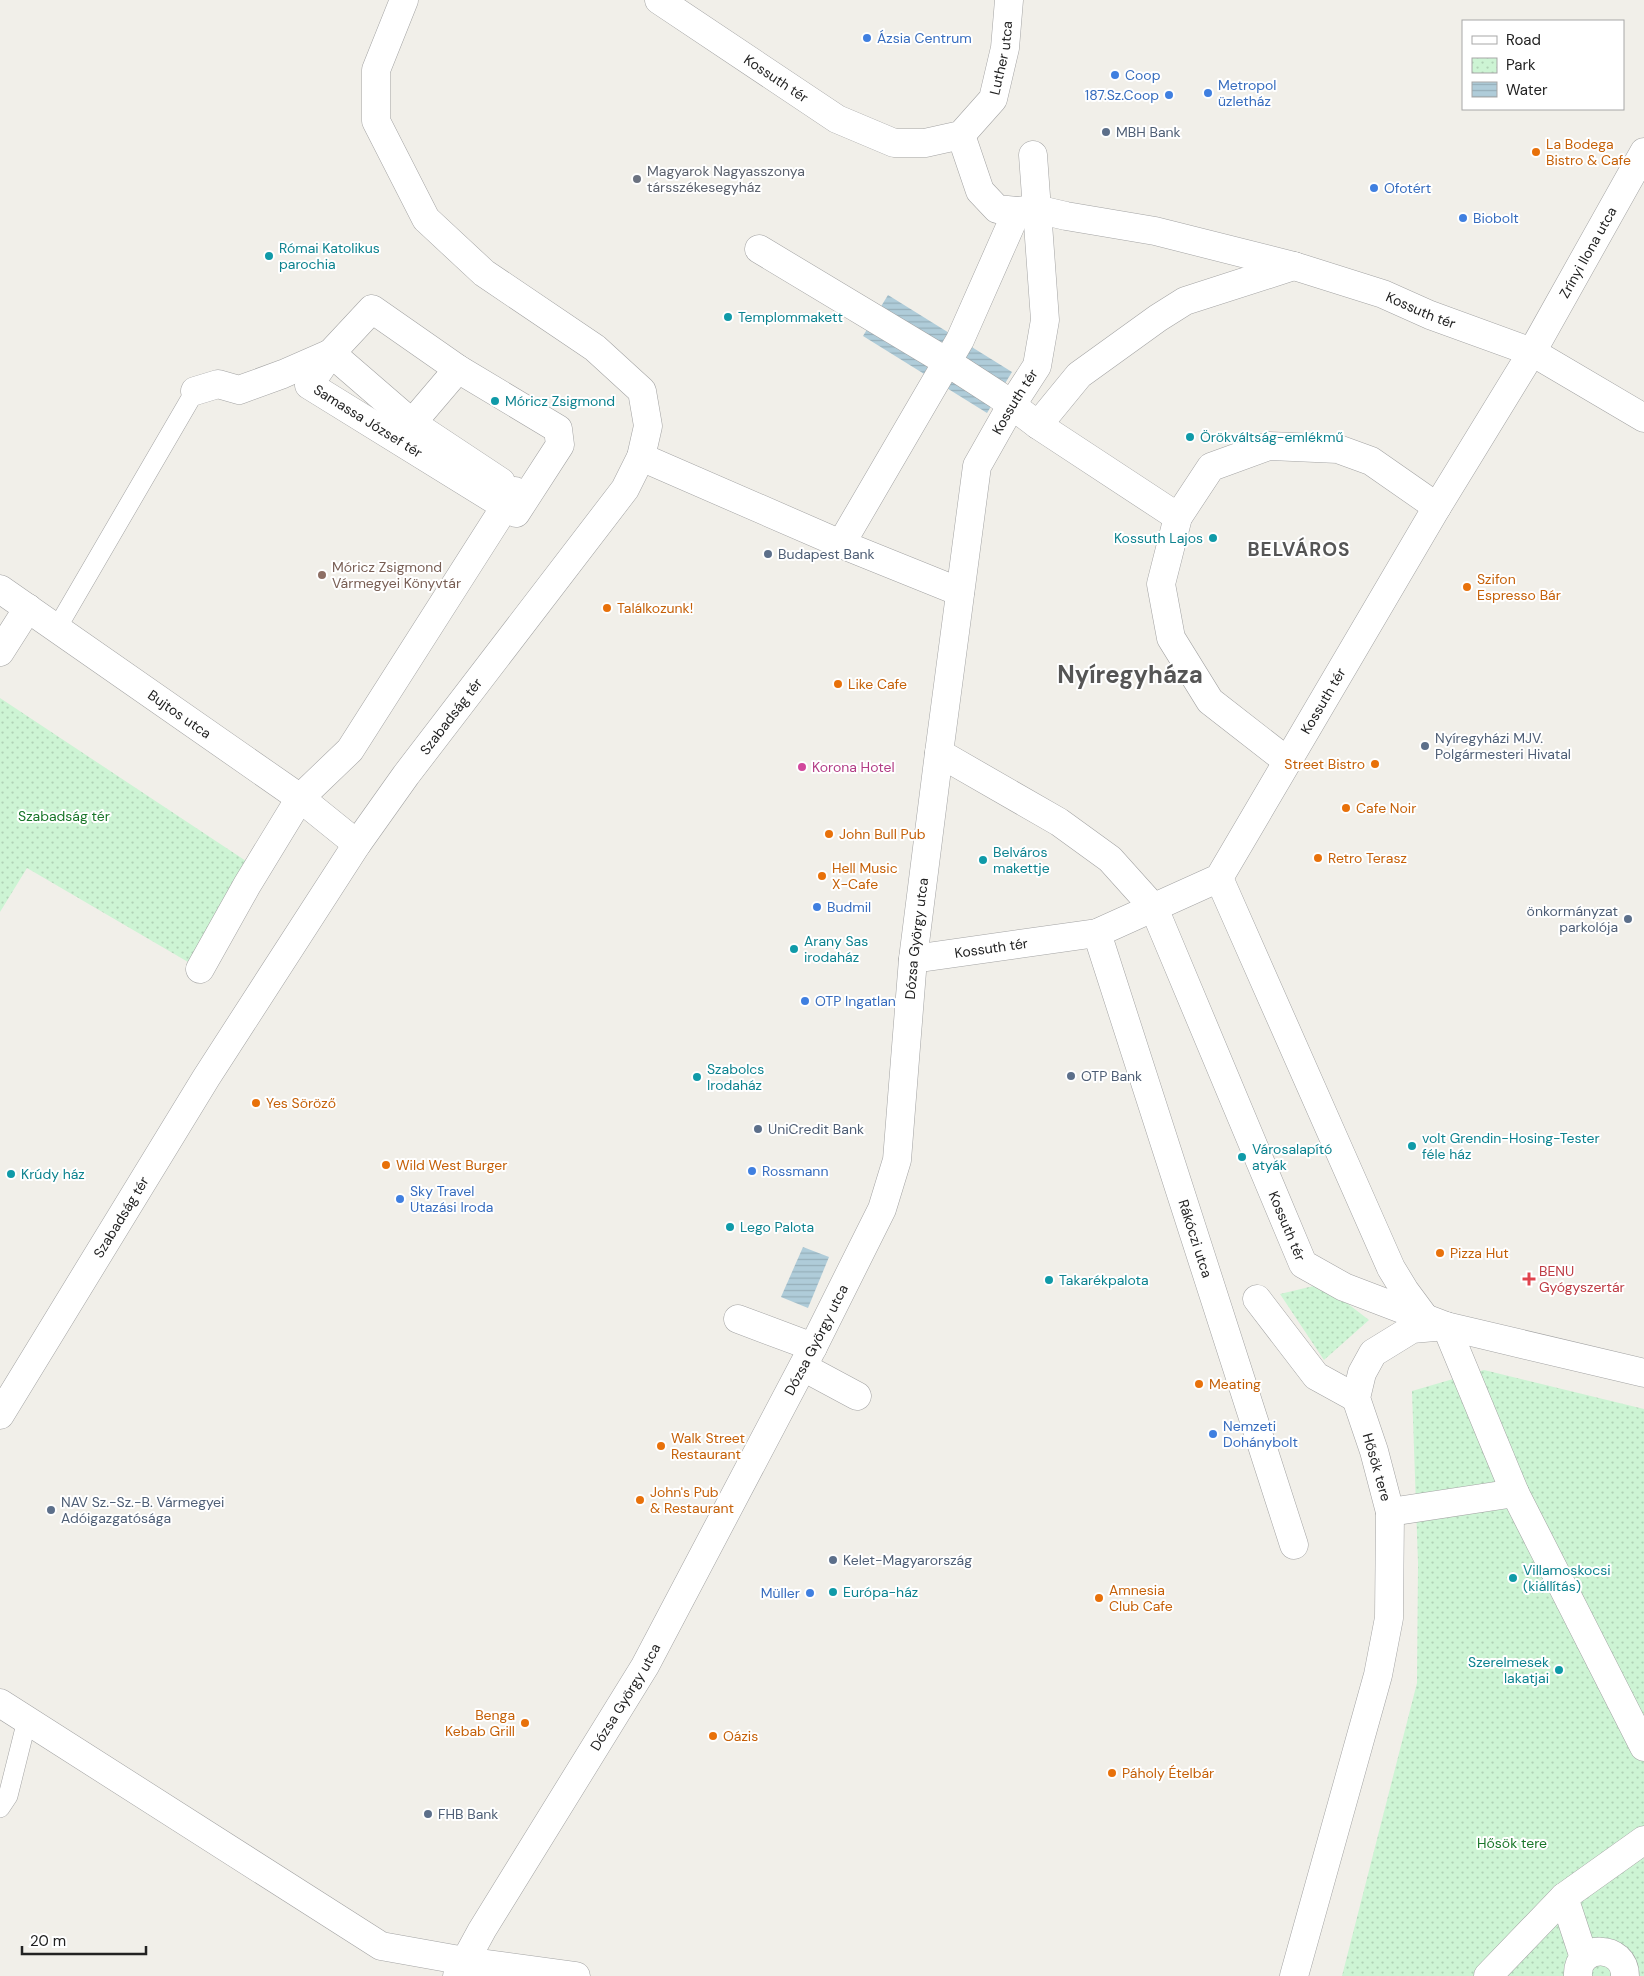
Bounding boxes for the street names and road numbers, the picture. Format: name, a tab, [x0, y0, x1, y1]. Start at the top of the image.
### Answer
street label: Luther utca	[985, 20, 1016, 97]
street label: Kossuth tér	[741, 50, 812, 106]
street label: Zrínyi Ilona utca	[1555, 204, 1621, 301]
street label: Kossuth tér	[1383, 288, 1458, 333]
street label: Kossuth tér	[988, 365, 1042, 438]
street label: Samassa József tér	[310, 380, 426, 462]
street label: Kossuth tér	[1297, 665, 1350, 737]
street label: Szabadság tér	[416, 674, 486, 758]
street label: Bujtos utca	[145, 686, 215, 743]
street label: Dózsa György utca	[901, 877, 932, 1000]
street label: Kossuth tér	[953, 934, 1029, 962]
street label: Szabadság tér	[89, 1173, 153, 1261]
street label: Kossuth tér	[1265, 1188, 1310, 1264]
street label: Rákóczi utca	[1174, 1197, 1216, 1280]
street label: Dózsa György utca	[780, 1281, 852, 1398]
street label: Hősök tere	[1359, 1431, 1395, 1503]
street label: Dózsa György utca	[586, 1640, 664, 1754]

